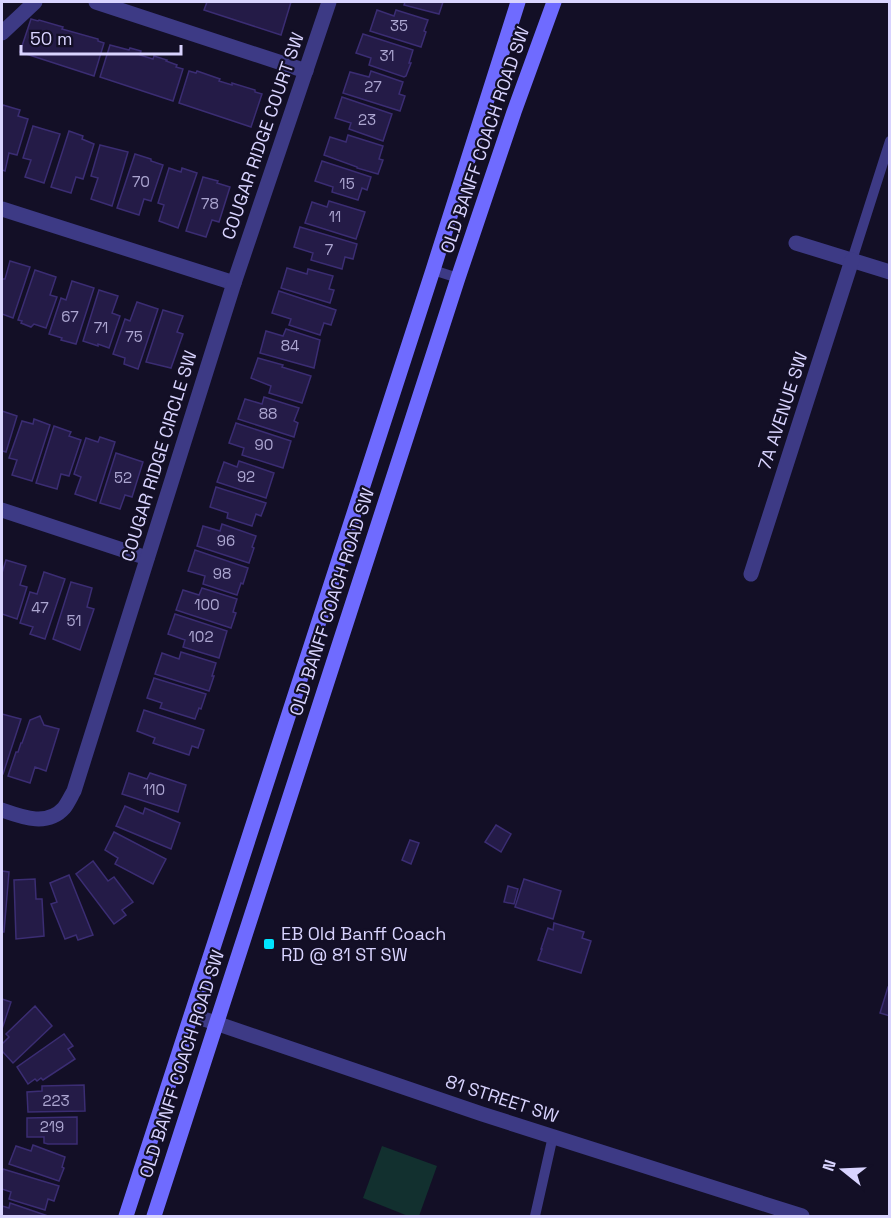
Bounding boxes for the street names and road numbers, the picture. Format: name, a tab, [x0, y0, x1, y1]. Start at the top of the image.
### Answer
street label: OLD BANFF COACH ROAD SW	[435, 23, 534, 256]
street label: COUGAR RIDGE COURT SW	[216, 29, 309, 242]
street label: COUGAR RIDGE CIRCLE SW	[115, 347, 202, 564]
street label: 7A AVENUE SW	[753, 349, 813, 473]
street label: OLD BANFF COACH ROAD SW	[284, 485, 379, 719]
street label: OLD BANFF COACH ROAD SW	[134, 947, 229, 1181]
street label: 81 STREET SW	[443, 1069, 562, 1128]

